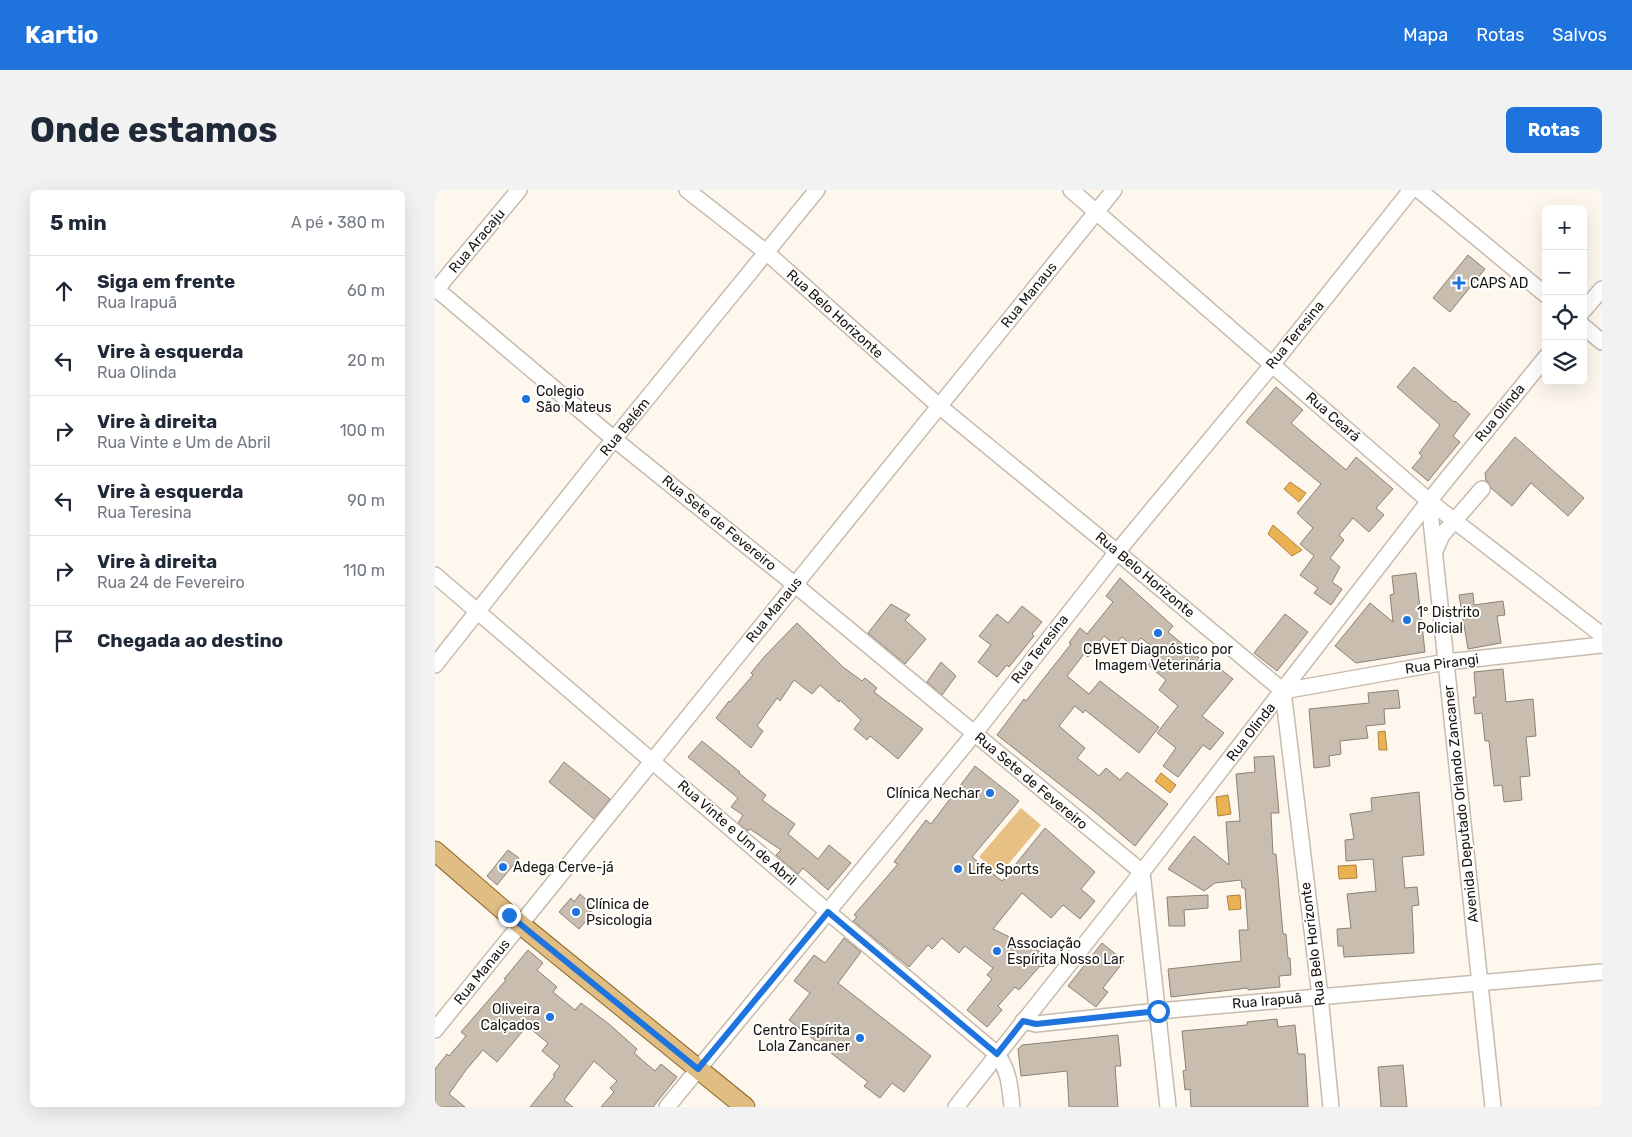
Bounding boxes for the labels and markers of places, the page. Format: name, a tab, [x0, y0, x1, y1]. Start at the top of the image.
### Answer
place label: CAPS AD	[1470, 275, 1528, 292]
marker: CAPS AD	[1452, 276, 1466, 290]
place label: Colegio São Mateus	[536, 383, 612, 416]
marker: Colegio São Mateus	[520, 393, 532, 405]
place label: 1° Distrito Policial	[1417, 604, 1480, 637]
marker: 1° Distrito Policial	[1401, 614, 1413, 626]
marker: CBVET Diagnóstico por Imagem Veterinária	[1152, 627, 1164, 639]
place label: CBVET Diagnóstico por Imagem Veterinária	[1083, 641, 1234, 674]
place label: Clínica Nechar	[886, 785, 981, 802]
marker: Clínica Nechar	[984, 787, 996, 799]
place label: Adega Cerve-já	[513, 859, 614, 876]
marker: Adega Cerve-já	[497, 861, 509, 873]
place label: Life Sports	[968, 861, 1039, 878]
marker: Life Sports	[952, 863, 964, 875]
place label: Clínica de Psicologia	[586, 896, 652, 929]
marker: Clínica de Psicologia	[570, 906, 582, 918]
place label: Associação Espírita Nosso Lar	[1007, 935, 1125, 968]
marker: Associação Espírita Nosso Lar	[991, 945, 1003, 957]
place label: Oliveira Calçados	[481, 1001, 540, 1034]
marker: Oliveira Calçados	[544, 1011, 556, 1023]
place label: Centro Espírita Lola Zancaner	[753, 1022, 851, 1055]
marker: Centro Espírita Lola Zancaner	[854, 1032, 866, 1044]

